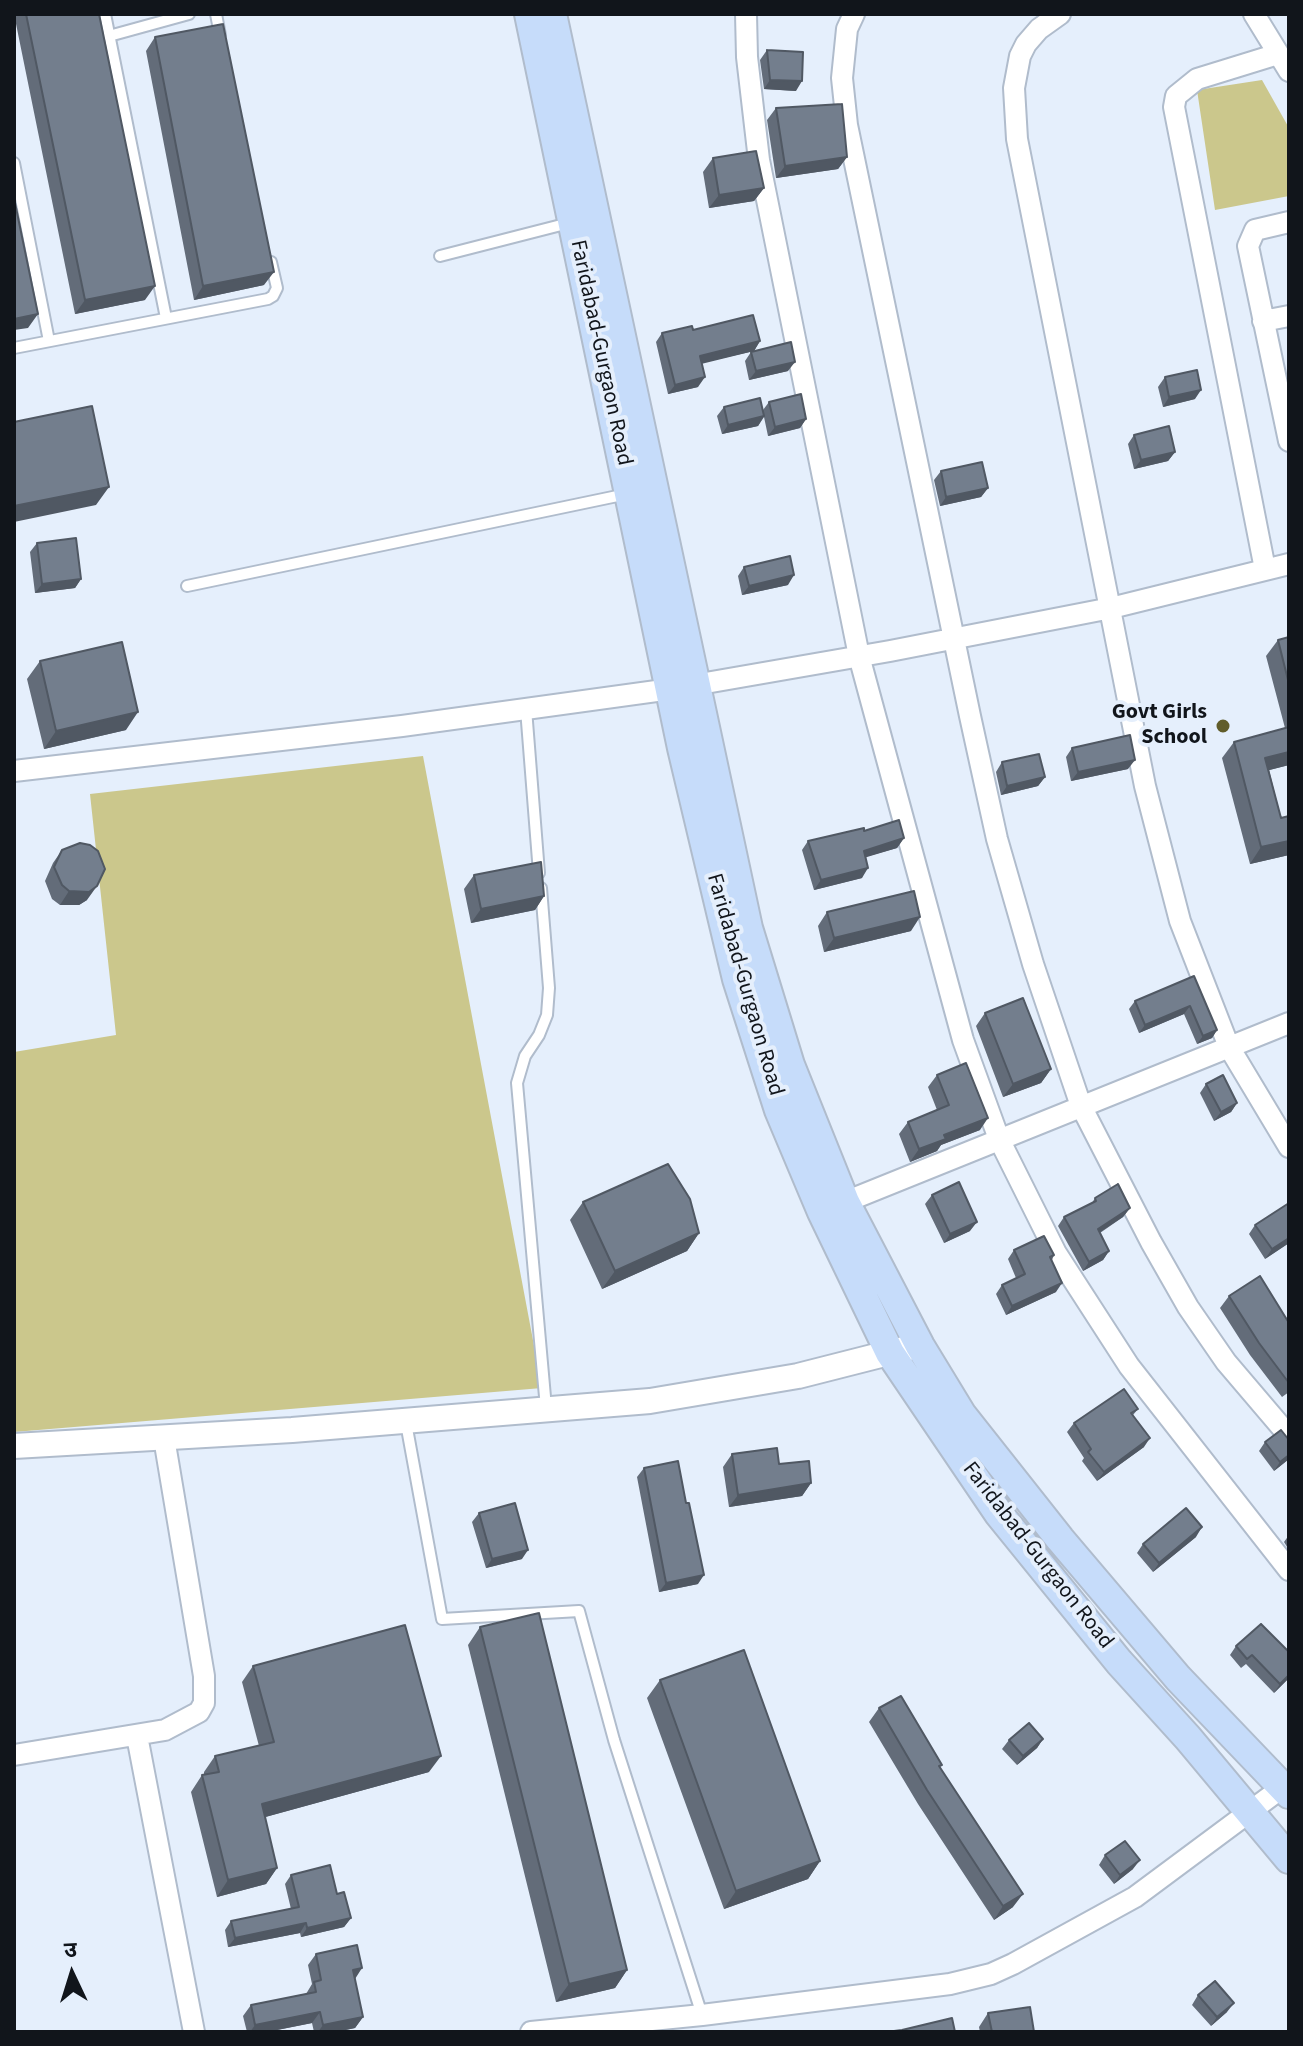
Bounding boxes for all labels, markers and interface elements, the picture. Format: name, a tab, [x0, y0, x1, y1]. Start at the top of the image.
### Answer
street label: Faridabad-Gurgaon Road	[563, 238, 637, 468]
place label: Govt Girls School	[1112, 700, 1207, 752]
marker: Govt Girls School	[1214, 717, 1232, 735]
street label: Faridabad-Gurgaon Road	[700, 871, 788, 1099]
street label: Faridabad-Gurgaon Road	[956, 1457, 1118, 1655]
north arrow	[32, 1934, 112, 2014]
text: उ	[63, 1934, 78, 1966]

